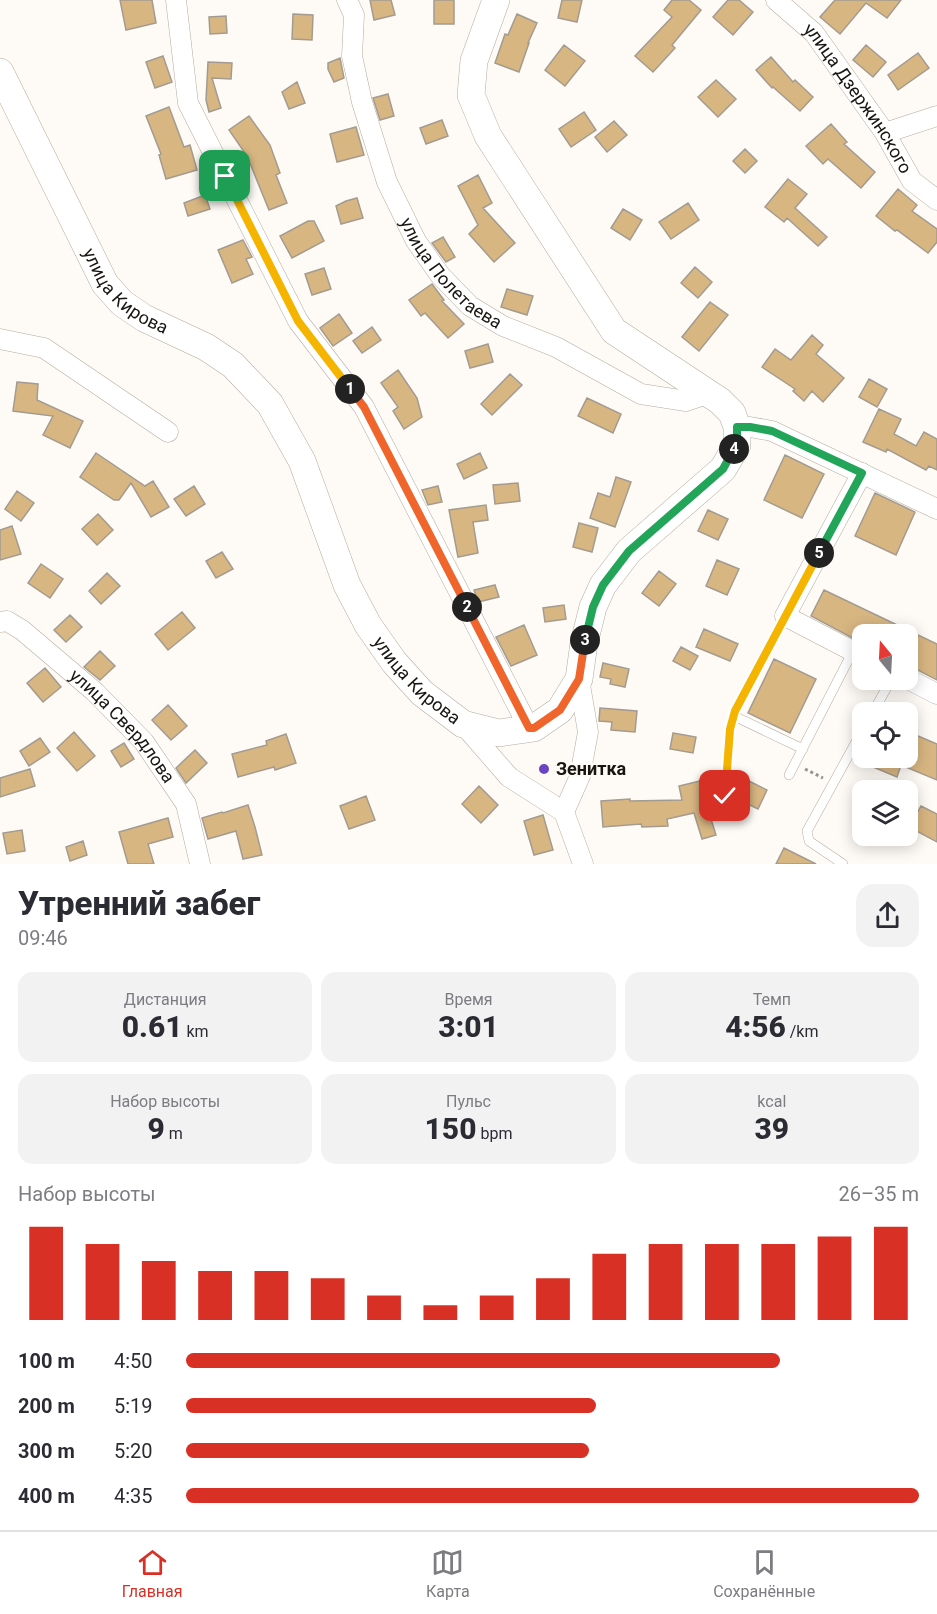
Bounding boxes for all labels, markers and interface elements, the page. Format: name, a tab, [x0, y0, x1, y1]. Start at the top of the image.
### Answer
street label: улица Дзержинского	[800, 18, 917, 177]
pin	[199, 150, 250, 201]
icon: arrive	[208, 159, 241, 192]
street label: улица Полетаева	[396, 214, 506, 333]
street label: улица Кирова	[79, 244, 172, 338]
pin: 1	[335, 374, 365, 404]
text: 1	[345, 379, 355, 398]
pin: 4	[719, 434, 749, 464]
text: 4	[729, 439, 739, 458]
pin: 5	[804, 538, 834, 568]
text: 5	[814, 543, 824, 562]
pin: 2	[452, 592, 482, 622]
text: 2	[462, 597, 472, 616]
north arrow	[852, 624, 918, 690]
map controls	[852, 624, 918, 846]
pin: 3	[570, 625, 600, 655]
text: 3	[580, 630, 590, 649]
street label: улица Кирова	[369, 632, 465, 728]
street label: улица Свердлова	[66, 664, 180, 787]
button: locate	[852, 702, 918, 768]
place label: Зенитка	[556, 758, 627, 779]
marker: Зенитка	[537, 762, 551, 776]
pin	[699, 770, 750, 821]
icon: check	[708, 779, 741, 812]
button: layers	[852, 780, 918, 846]
text: Утренний забег	[18, 884, 260, 923]
button: share	[856, 884, 919, 947]
text: 09:46	[18, 926, 68, 950]
text: Дистанция	[124, 990, 206, 1009]
text: Время	[444, 990, 493, 1009]
text: Темп	[753, 990, 791, 1009]
text: 0.61	[122, 1009, 183, 1044]
text: 3:01	[438, 1009, 499, 1044]
text: 4:56	[725, 1009, 786, 1044]
text: km	[183, 1022, 209, 1041]
text: /km	[786, 1022, 819, 1041]
text: Набор высоты	[110, 1092, 220, 1111]
text: Пульс	[446, 1092, 491, 1111]
text: kcal	[757, 1092, 786, 1111]
text: 9	[148, 1111, 165, 1146]
text: 150	[425, 1111, 476, 1146]
text: 39	[755, 1111, 789, 1146]
text: m	[165, 1124, 183, 1143]
text: bpm	[476, 1124, 512, 1143]
text: Набор высоты	[18, 1182, 156, 1206]
text: 26–35 m	[838, 1182, 919, 1206]
text: 100 m	[18, 1349, 75, 1373]
text: 4:50	[114, 1349, 153, 1373]
text: 200 m	[18, 1394, 75, 1418]
text: 5:19	[114, 1394, 153, 1418]
text: 300 m	[18, 1439, 75, 1463]
text: 5:20	[114, 1439, 153, 1463]
text: 400 m	[18, 1484, 75, 1508]
text: 4:35	[114, 1484, 153, 1508]
tab: Главная	[122, 1546, 183, 1601]
tab: Карта	[426, 1546, 470, 1601]
tab: Сохранённые	[713, 1546, 815, 1601]

